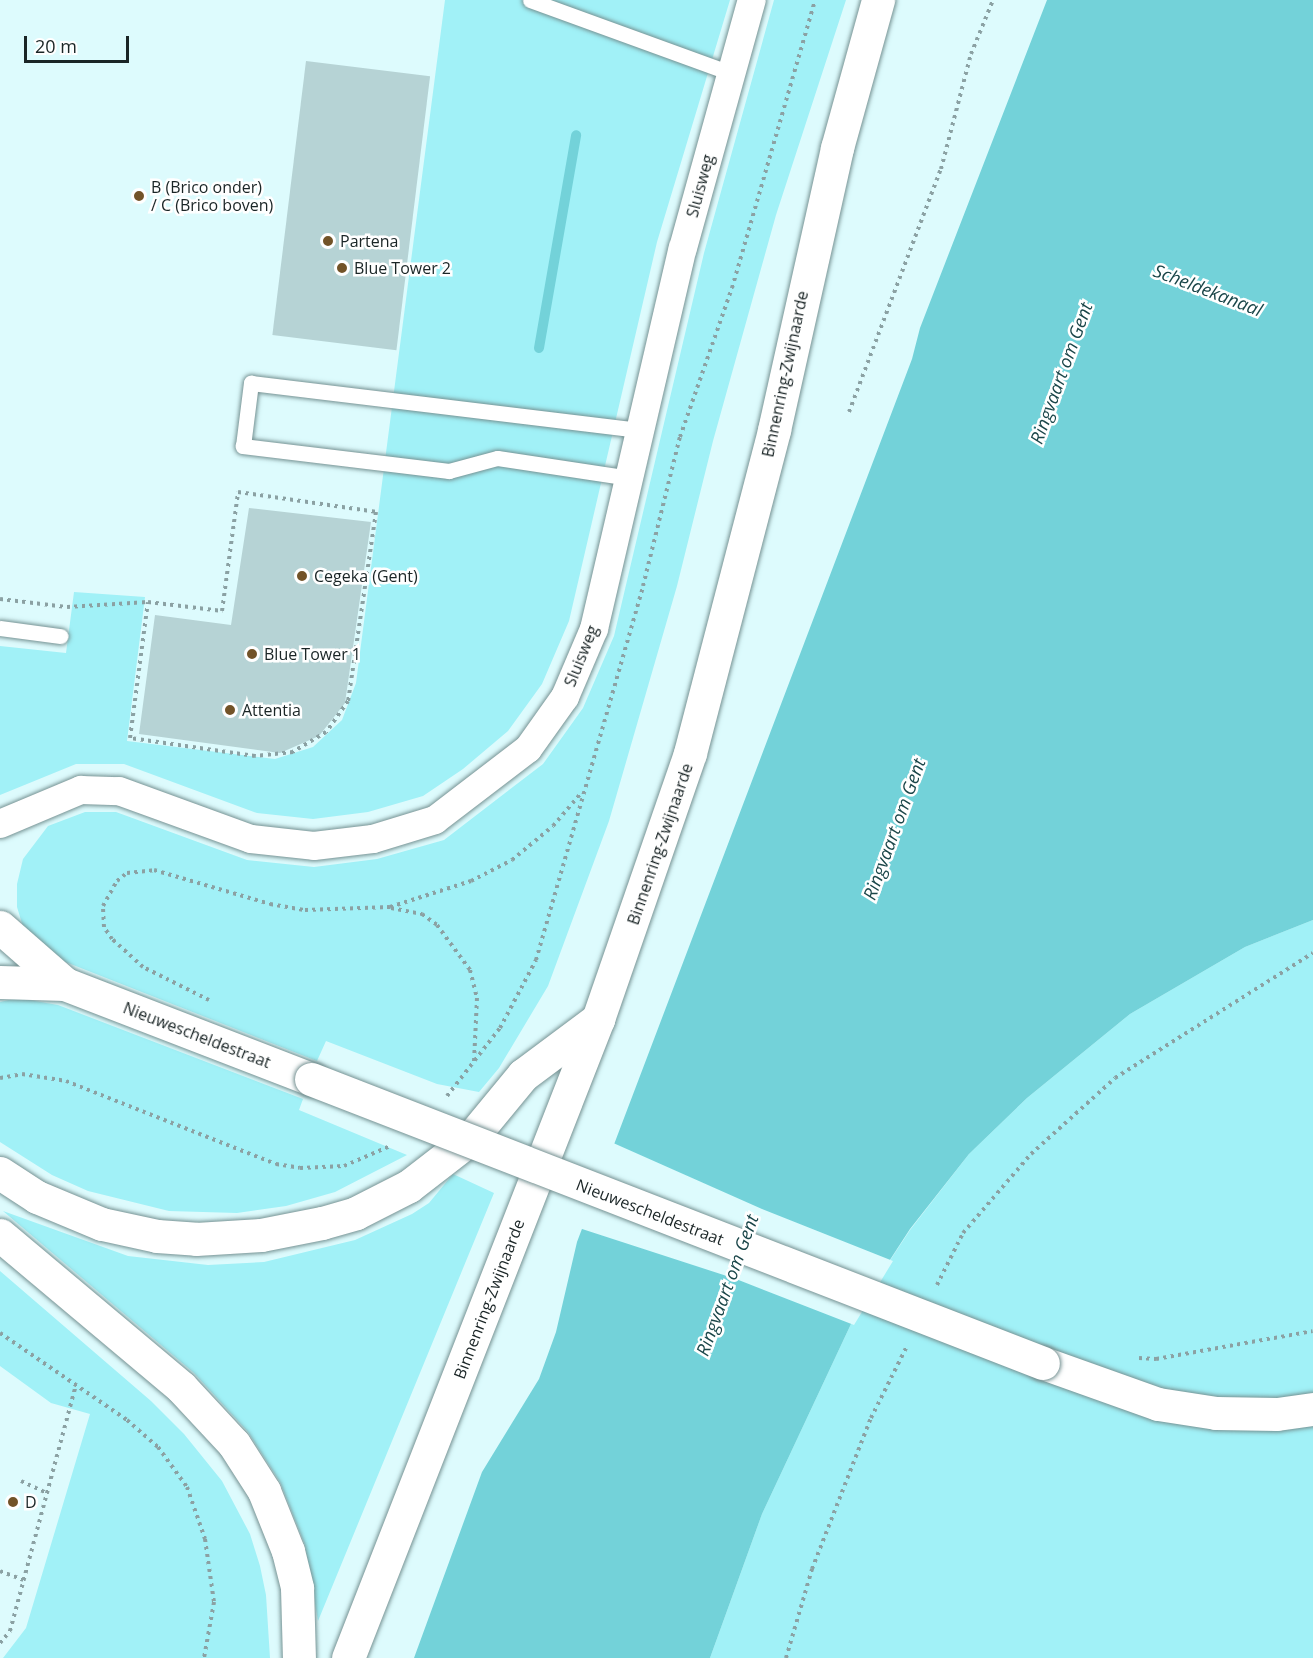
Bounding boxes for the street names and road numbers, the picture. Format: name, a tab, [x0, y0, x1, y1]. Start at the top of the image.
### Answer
street label: Sluisweg	[682, 152, 718, 220]
street label: Binnenring-Zwijnaarde	[758, 289, 812, 459]
street label: Sluisweg	[560, 623, 602, 689]
street label: Binnenring-Zwijnaarde	[623, 761, 697, 927]
street label: Nieuwescheldestraat	[120, 998, 274, 1072]
street label: Nieuwescheldestraat	[573, 1175, 727, 1249]
street label: Binnenring-Zwijnaarde	[450, 1216, 528, 1382]

